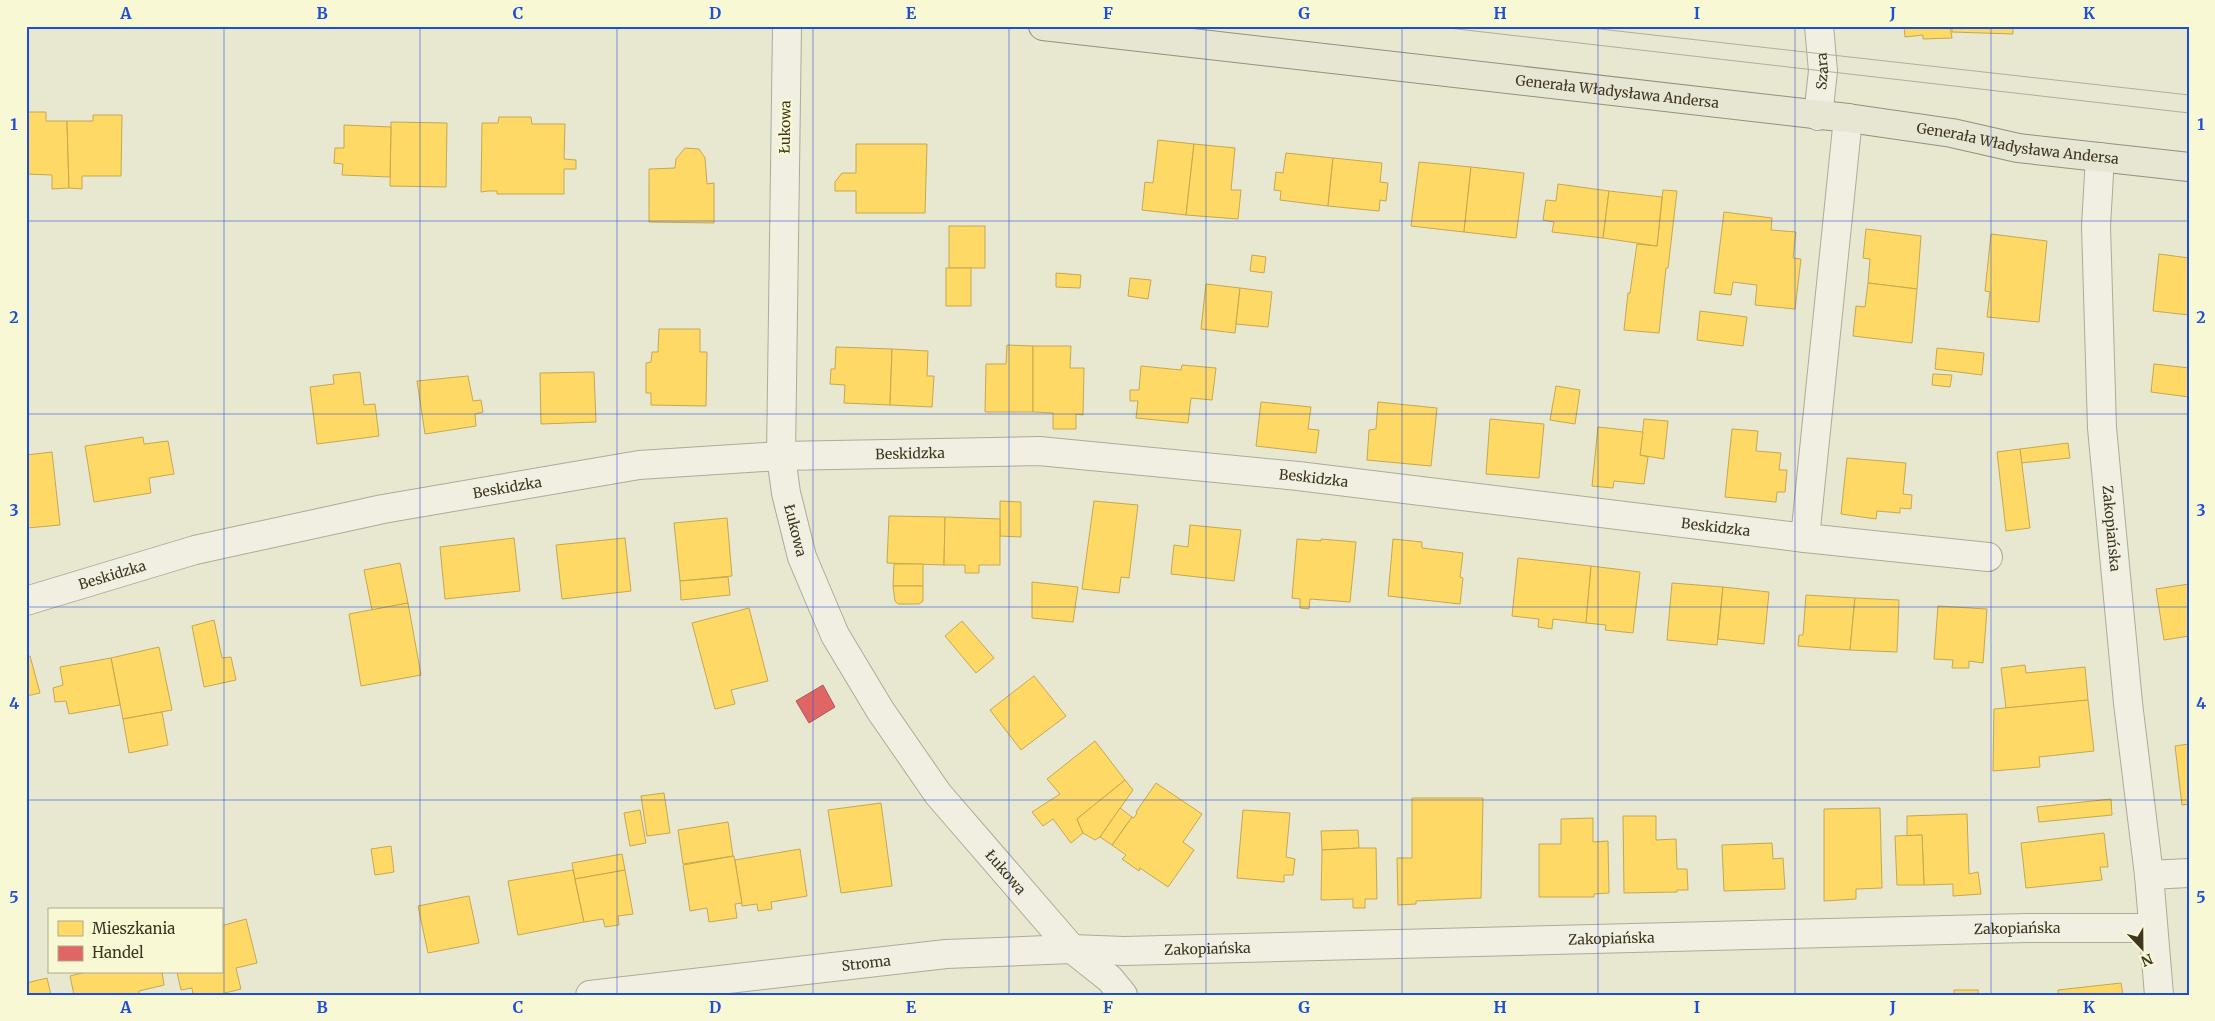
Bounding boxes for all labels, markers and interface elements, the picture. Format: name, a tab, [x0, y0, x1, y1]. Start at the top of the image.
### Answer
text: A	[119, 3, 132, 23]
text: B	[316, 3, 328, 23]
text: C	[513, 3, 523, 23]
text: D	[709, 3, 721, 23]
text: E	[906, 3, 917, 23]
text: F	[1103, 3, 1113, 23]
text: G	[1298, 3, 1310, 23]
text: H	[1493, 3, 1507, 23]
text: I	[1694, 3, 1700, 23]
text: J	[1889, 3, 1896, 23]
text: K	[2083, 3, 2095, 23]
street label: Szara	[1812, 51, 1832, 91]
street label: Generała Władysława Andersa	[1515, 71, 1720, 112]
street label: Łukowa	[776, 100, 794, 154]
text: 1	[10, 114, 18, 134]
text: 1	[2197, 114, 2205, 134]
street label: Generała Władysława Andersa	[1915, 119, 2120, 168]
text: 2	[9, 307, 19, 327]
text: 2	[2196, 307, 2206, 327]
street label: Beskidzka	[875, 444, 945, 463]
street label: Beskidzka	[1278, 465, 1350, 491]
street label: Beskidzka	[471, 473, 544, 502]
street label: Zakopiańska	[2098, 484, 2125, 573]
text: 3	[9, 500, 19, 520]
text: 3	[2196, 500, 2206, 520]
street label: Łukowa	[780, 502, 811, 559]
street label: Beskidzka	[1680, 514, 1752, 540]
street label: Beskidzka	[76, 556, 149, 594]
text: 4	[9, 693, 19, 713]
text: 4	[2196, 693, 2206, 713]
street label: Łukowa	[981, 846, 1030, 899]
text: 5	[9, 887, 19, 907]
text: 5	[2196, 887, 2206, 907]
legend	[48, 908, 222, 974]
text: Mieszkania	[92, 919, 175, 938]
street label: Zakopiańska	[1974, 919, 2061, 938]
north arrow	[2118, 924, 2168, 974]
street label: Zakopiańska	[1568, 928, 1655, 949]
street label: Zakopiańska	[1164, 939, 1251, 959]
text: Handel	[92, 943, 144, 962]
text: N	[2138, 950, 2155, 970]
street label: Stroma	[841, 951, 892, 975]
text: A	[119, 997, 132, 1017]
text: B	[316, 997, 328, 1017]
text: C	[513, 997, 523, 1017]
text: D	[709, 997, 721, 1017]
text: E	[906, 997, 917, 1017]
text: F	[1103, 997, 1113, 1017]
text: G	[1298, 997, 1310, 1017]
text: H	[1493, 997, 1507, 1017]
text: I	[1694, 997, 1700, 1017]
text: J	[1889, 997, 1896, 1017]
text: K	[2083, 997, 2095, 1017]

